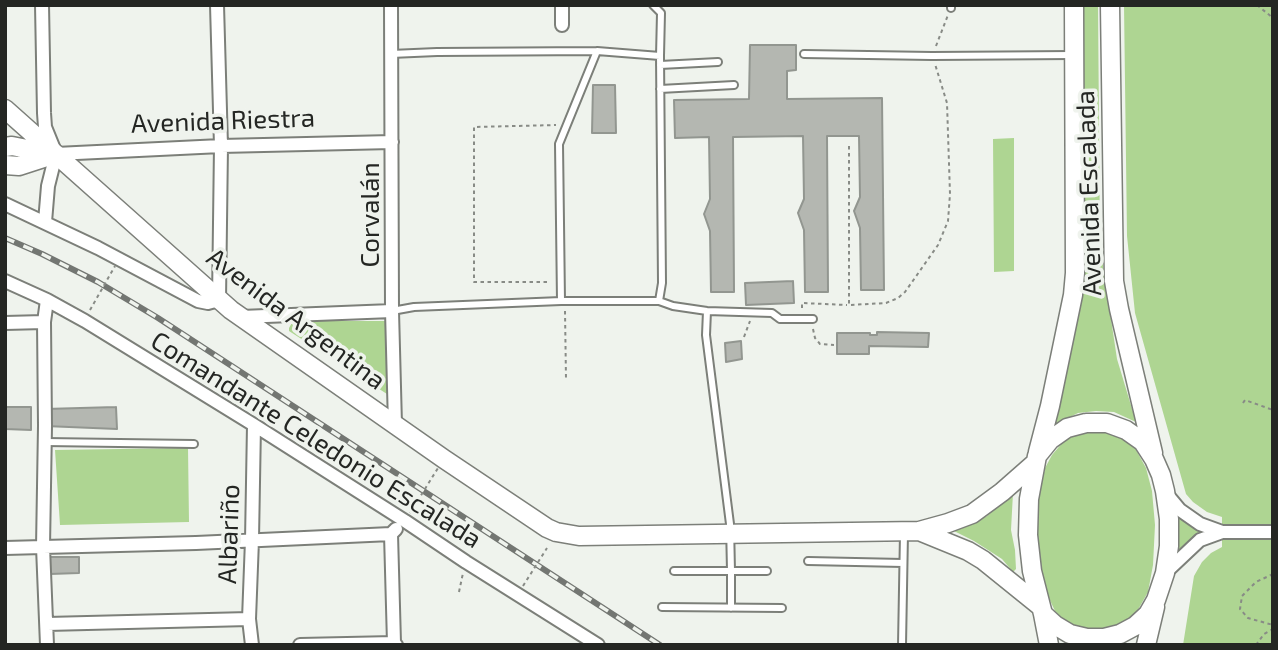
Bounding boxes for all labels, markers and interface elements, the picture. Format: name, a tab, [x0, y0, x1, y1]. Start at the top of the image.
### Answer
street label: Avenida Escalada	[1070, 90, 1108, 296]
street label: Avenida Riestra	[130, 102, 316, 140]
street label: Corvalán	[354, 162, 386, 268]
street label: Avenida Argentina	[201, 242, 391, 396]
street label: Comandante Celedonio Escalada	[145, 325, 487, 555]
street label: Albariño	[212, 484, 246, 584]

